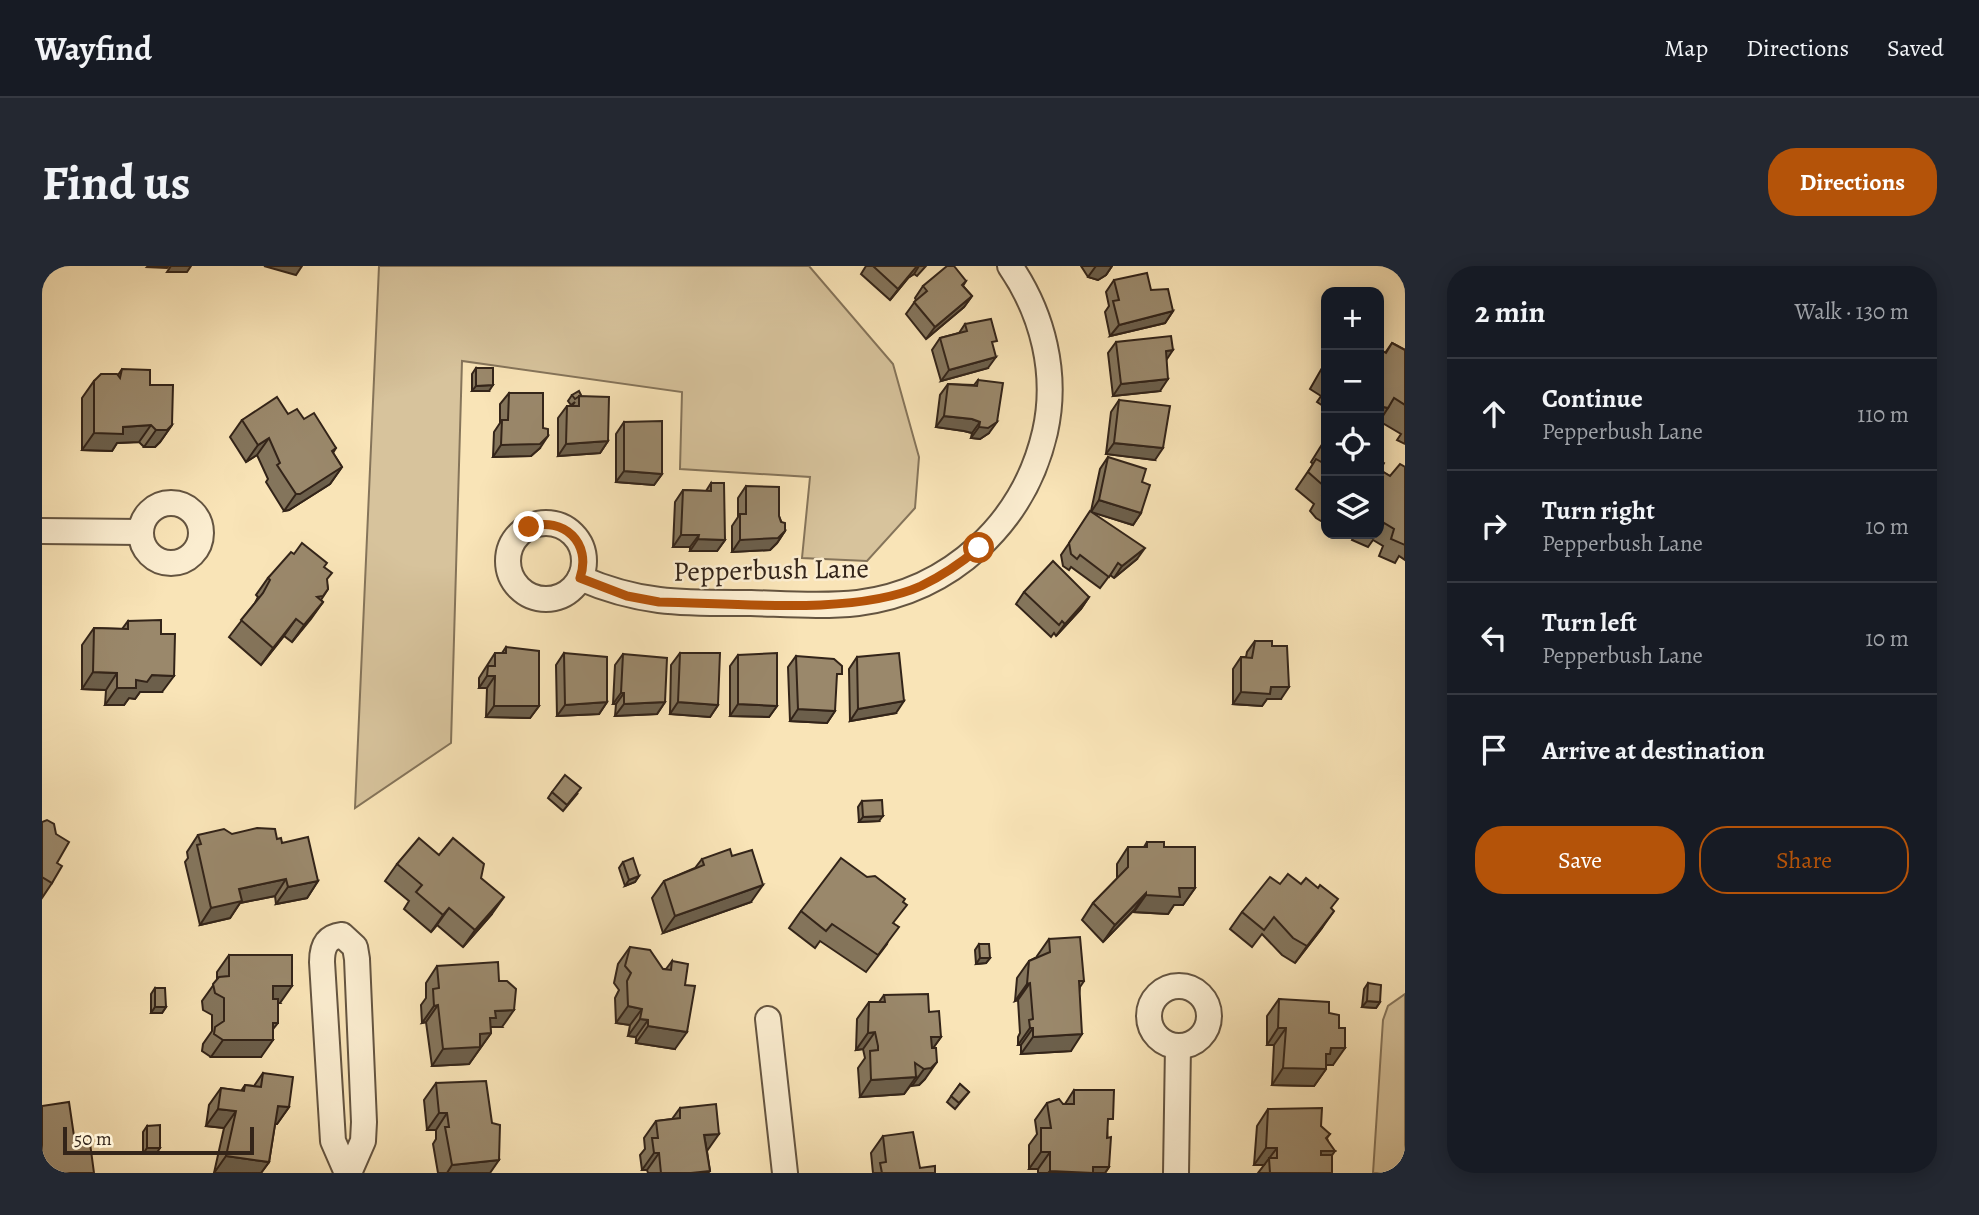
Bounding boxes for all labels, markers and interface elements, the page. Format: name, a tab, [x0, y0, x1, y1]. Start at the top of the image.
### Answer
text: Wayfind	[35, 26, 152, 71]
text: Map	[1664, 32, 1708, 64]
text: Directions	[1746, 32, 1849, 64]
text: Saved	[1887, 32, 1944, 64]
button: Directions	[1768, 148, 1937, 216]
text: Find us	[42, 149, 190, 216]
map controls	[1321, 287, 1384, 539]
button: +	[1321, 287, 1384, 350]
text: 2 min	[1475, 292, 1545, 332]
text: Walk · 130 m	[1795, 296, 1909, 327]
button: −	[1321, 350, 1384, 413]
text: Continue	[1542, 381, 1643, 416]
icon: ahead	[1475, 395, 1513, 433]
text: 110 m	[1857, 399, 1909, 430]
button: locate	[1321, 413, 1384, 476]
text: Pepperbush Lane	[1542, 416, 1703, 447]
button: layers	[1321, 476, 1384, 539]
text: Turn right	[1542, 493, 1655, 528]
icon: right	[1475, 507, 1513, 545]
route end	[513, 511, 544, 542]
text: 10 m	[1865, 511, 1909, 542]
text: Pepperbush Lane	[1542, 528, 1703, 559]
route start	[963, 532, 994, 563]
street label: Pepperbush Lane	[673, 549, 869, 591]
text: Turn left	[1542, 605, 1637, 640]
icon: left	[1475, 619, 1513, 657]
text: 10 m	[1865, 623, 1909, 654]
text: Pepperbush Lane	[1542, 640, 1703, 671]
icon: arrive	[1475, 731, 1513, 769]
text: Arrive at destination	[1542, 733, 1765, 768]
button: Save	[1475, 826, 1685, 894]
button: Share	[1699, 826, 1909, 894]
scale bar	[63, 1124, 254, 1156]
text: 50 m	[74, 1126, 112, 1152]

